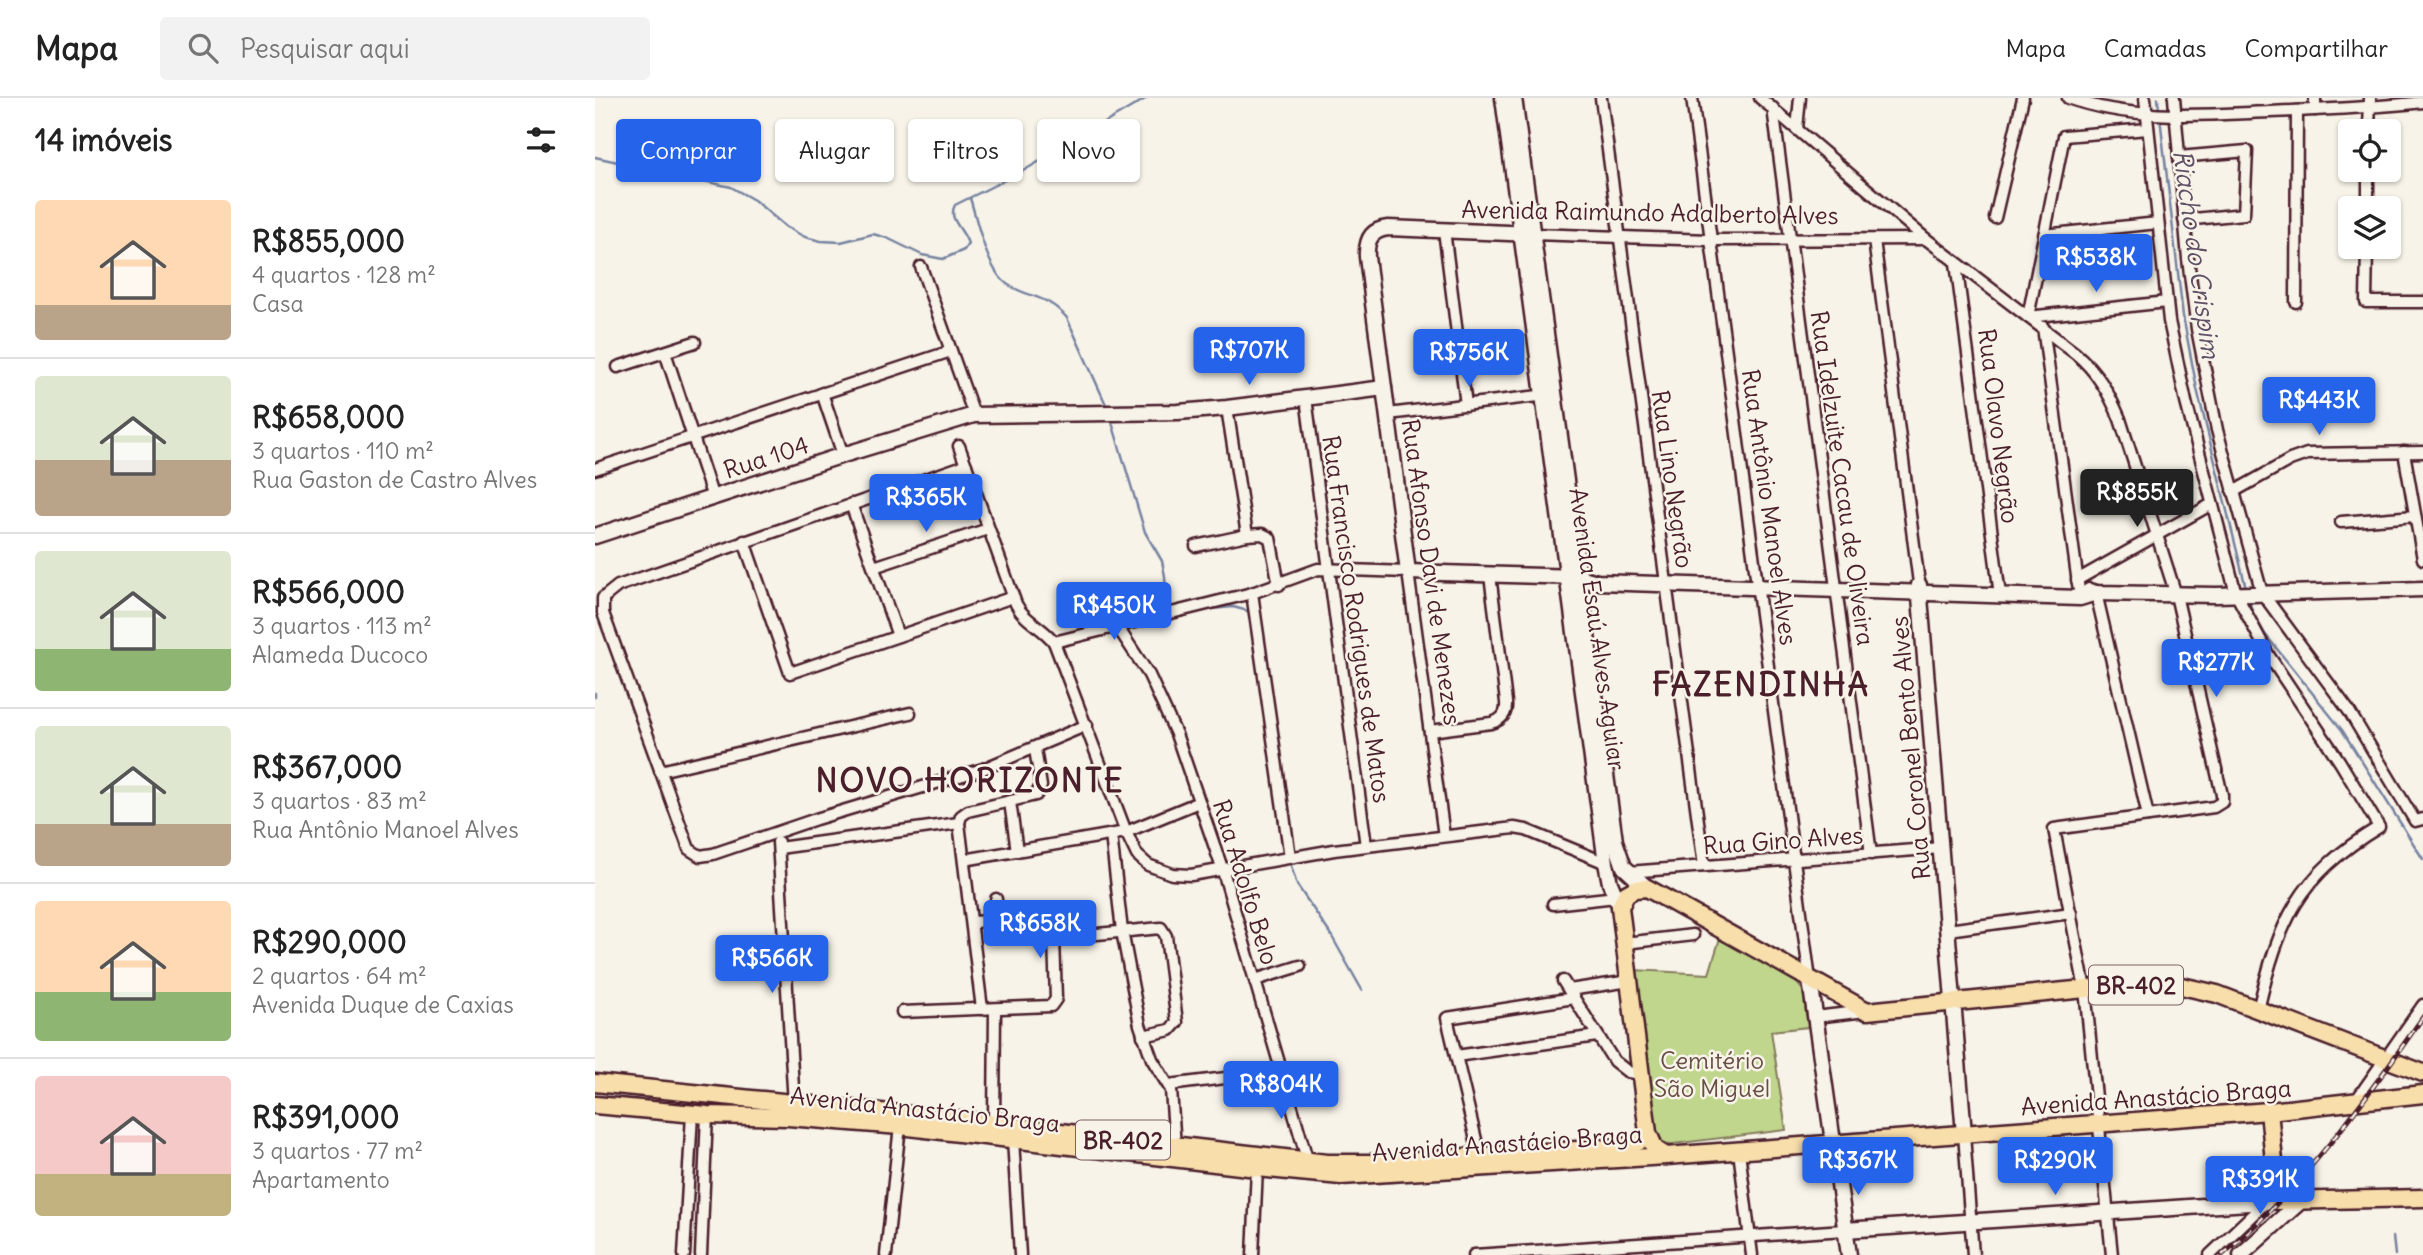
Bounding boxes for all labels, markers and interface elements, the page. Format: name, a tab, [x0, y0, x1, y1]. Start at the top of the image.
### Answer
search box	[160, 17, 650, 80]
text: Mapa	[35, 27, 118, 69]
icon: search	[184, 29, 222, 67]
text: Pesquisar aqui	[240, 32, 410, 65]
text: Mapa	[2005, 33, 2066, 63]
text: Camadas	[2104, 33, 2207, 63]
text: Compartilhar	[2245, 33, 2388, 63]
chip: Comprar	[616, 119, 761, 182]
chip: Alugar	[775, 119, 894, 182]
chip: Filtros	[908, 119, 1023, 182]
chip: Novo	[1037, 119, 1140, 182]
map controls	[2338, 119, 2401, 259]
button: locate	[2338, 119, 2401, 182]
text: 14 imóveis	[35, 121, 172, 159]
icon: filters	[522, 121, 560, 159]
water label: Riacho do Crispim	[2166, 147, 2228, 362]
street label: Avenida Raimundo Adalberto Alves	[1461, 194, 1839, 230]
button: layers	[2338, 196, 2401, 259]
text: R$855,000	[252, 222, 405, 260]
icon: home	[91, 228, 175, 312]
pin: R$538K	[2039, 234, 2153, 294]
text: R$538K	[2055, 242, 2137, 271]
text: 4 quartos · 128 m²	[252, 260, 436, 289]
text: Casa	[252, 289, 304, 318]
street label: Rua Idelzuite Cacau de Oliveira	[1805, 309, 1881, 647]
street label: Rua Olavo Negrão	[1972, 327, 2026, 525]
pin: R$707K	[1192, 328, 1306, 387]
pin: R$756K	[1412, 330, 1526, 389]
text: R$707K	[1210, 335, 1288, 364]
text: R$756K	[1429, 337, 1509, 366]
street label: Rua Antônio Manoel Alves	[1736, 367, 1804, 647]
pin: R$443K	[2262, 378, 2376, 437]
text: R$443K	[2278, 385, 2360, 414]
street label: Rua Lino Negrão	[1646, 388, 1700, 570]
text: R$658,000	[252, 398, 405, 436]
icon: home	[91, 404, 175, 488]
street label: Rua Afonso Davi de Menezes	[1396, 417, 1468, 727]
street label: Rua 104	[720, 429, 812, 485]
street label: Rua Francisco Rodrigues de Matos	[1316, 433, 1398, 805]
text: 3 quartos · 110 m²	[252, 436, 434, 465]
text: Rua Gaston de Castro Alves	[252, 465, 537, 494]
pin: R$855K	[2080, 470, 2194, 529]
pin: R$365K	[869, 474, 983, 534]
text: R$855K	[2096, 477, 2178, 506]
text: R$365K	[885, 482, 967, 511]
street label: Avenida Esaú Alves Aguiar	[1563, 486, 1633, 772]
text: R$566,000	[252, 573, 405, 611]
icon: home	[91, 579, 175, 663]
pin: R$450K	[1057, 582, 1171, 642]
text: R$450K	[1072, 590, 1156, 619]
text: 3 quartos · 113 m²	[252, 611, 432, 640]
street label: Rua Coronel Bento Alves	[1884, 615, 1936, 881]
text: Alameda Ducoco	[252, 640, 428, 669]
pin: R$277K	[2159, 640, 2273, 699]
text: R$277K	[2178, 647, 2254, 676]
district label: FAZENDINHA	[1652, 664, 1870, 705]
text: R$367,000	[252, 748, 402, 786]
icon: home	[91, 754, 175, 838]
district label: NOVO HORIZONTE	[815, 760, 1125, 801]
text: 3 quartos · 83 m²	[252, 786, 427, 815]
street label: Rua Adolfo Belo	[1207, 796, 1285, 968]
text: Rua Antônio Manoel Alves	[252, 815, 519, 844]
street label: Rua Gino Alves	[1702, 819, 1864, 861]
pin: R$658K	[983, 900, 1097, 960]
text: R$658K	[999, 908, 1081, 937]
text: R$290,000	[252, 923, 407, 961]
icon: home	[91, 929, 175, 1013]
pin: R$566K	[715, 936, 829, 995]
text: R$566K	[731, 943, 813, 972]
text: 2 quartos · 64 m²	[252, 961, 427, 990]
road number: BR-402	[2089, 965, 2183, 1004]
text: Avenida Duque de Caxias	[252, 990, 514, 1019]
park label: Cemitério São Miguel	[1654, 1045, 1770, 1103]
pin: R$804K	[1224, 1062, 1338, 1121]
text: R$804K	[1239, 1069, 1323, 1098]
street label: Avenida Anastácio Braga	[2020, 1073, 2292, 1121]
street label: Avenida Anastácio Braga	[789, 1080, 1061, 1138]
text: R$391,000	[252, 1098, 399, 1136]
icon: home	[91, 1104, 175, 1188]
street label: Avenida Anastácio Braga	[1371, 1119, 1643, 1167]
road number: BR-402	[1076, 1121, 1170, 1160]
text: 3 quartos · 77 m²	[252, 1136, 423, 1165]
pin: R$367K	[1801, 1138, 1915, 1197]
pin: R$290K	[1998, 1138, 2112, 1197]
text: R$367K	[1818, 1145, 1898, 1174]
text: R$290K	[2014, 1145, 2096, 1174]
pin: R$391K	[2203, 1156, 2317, 1216]
text: R$391K	[2221, 1164, 2299, 1193]
text: Apartamento	[252, 1165, 390, 1194]

